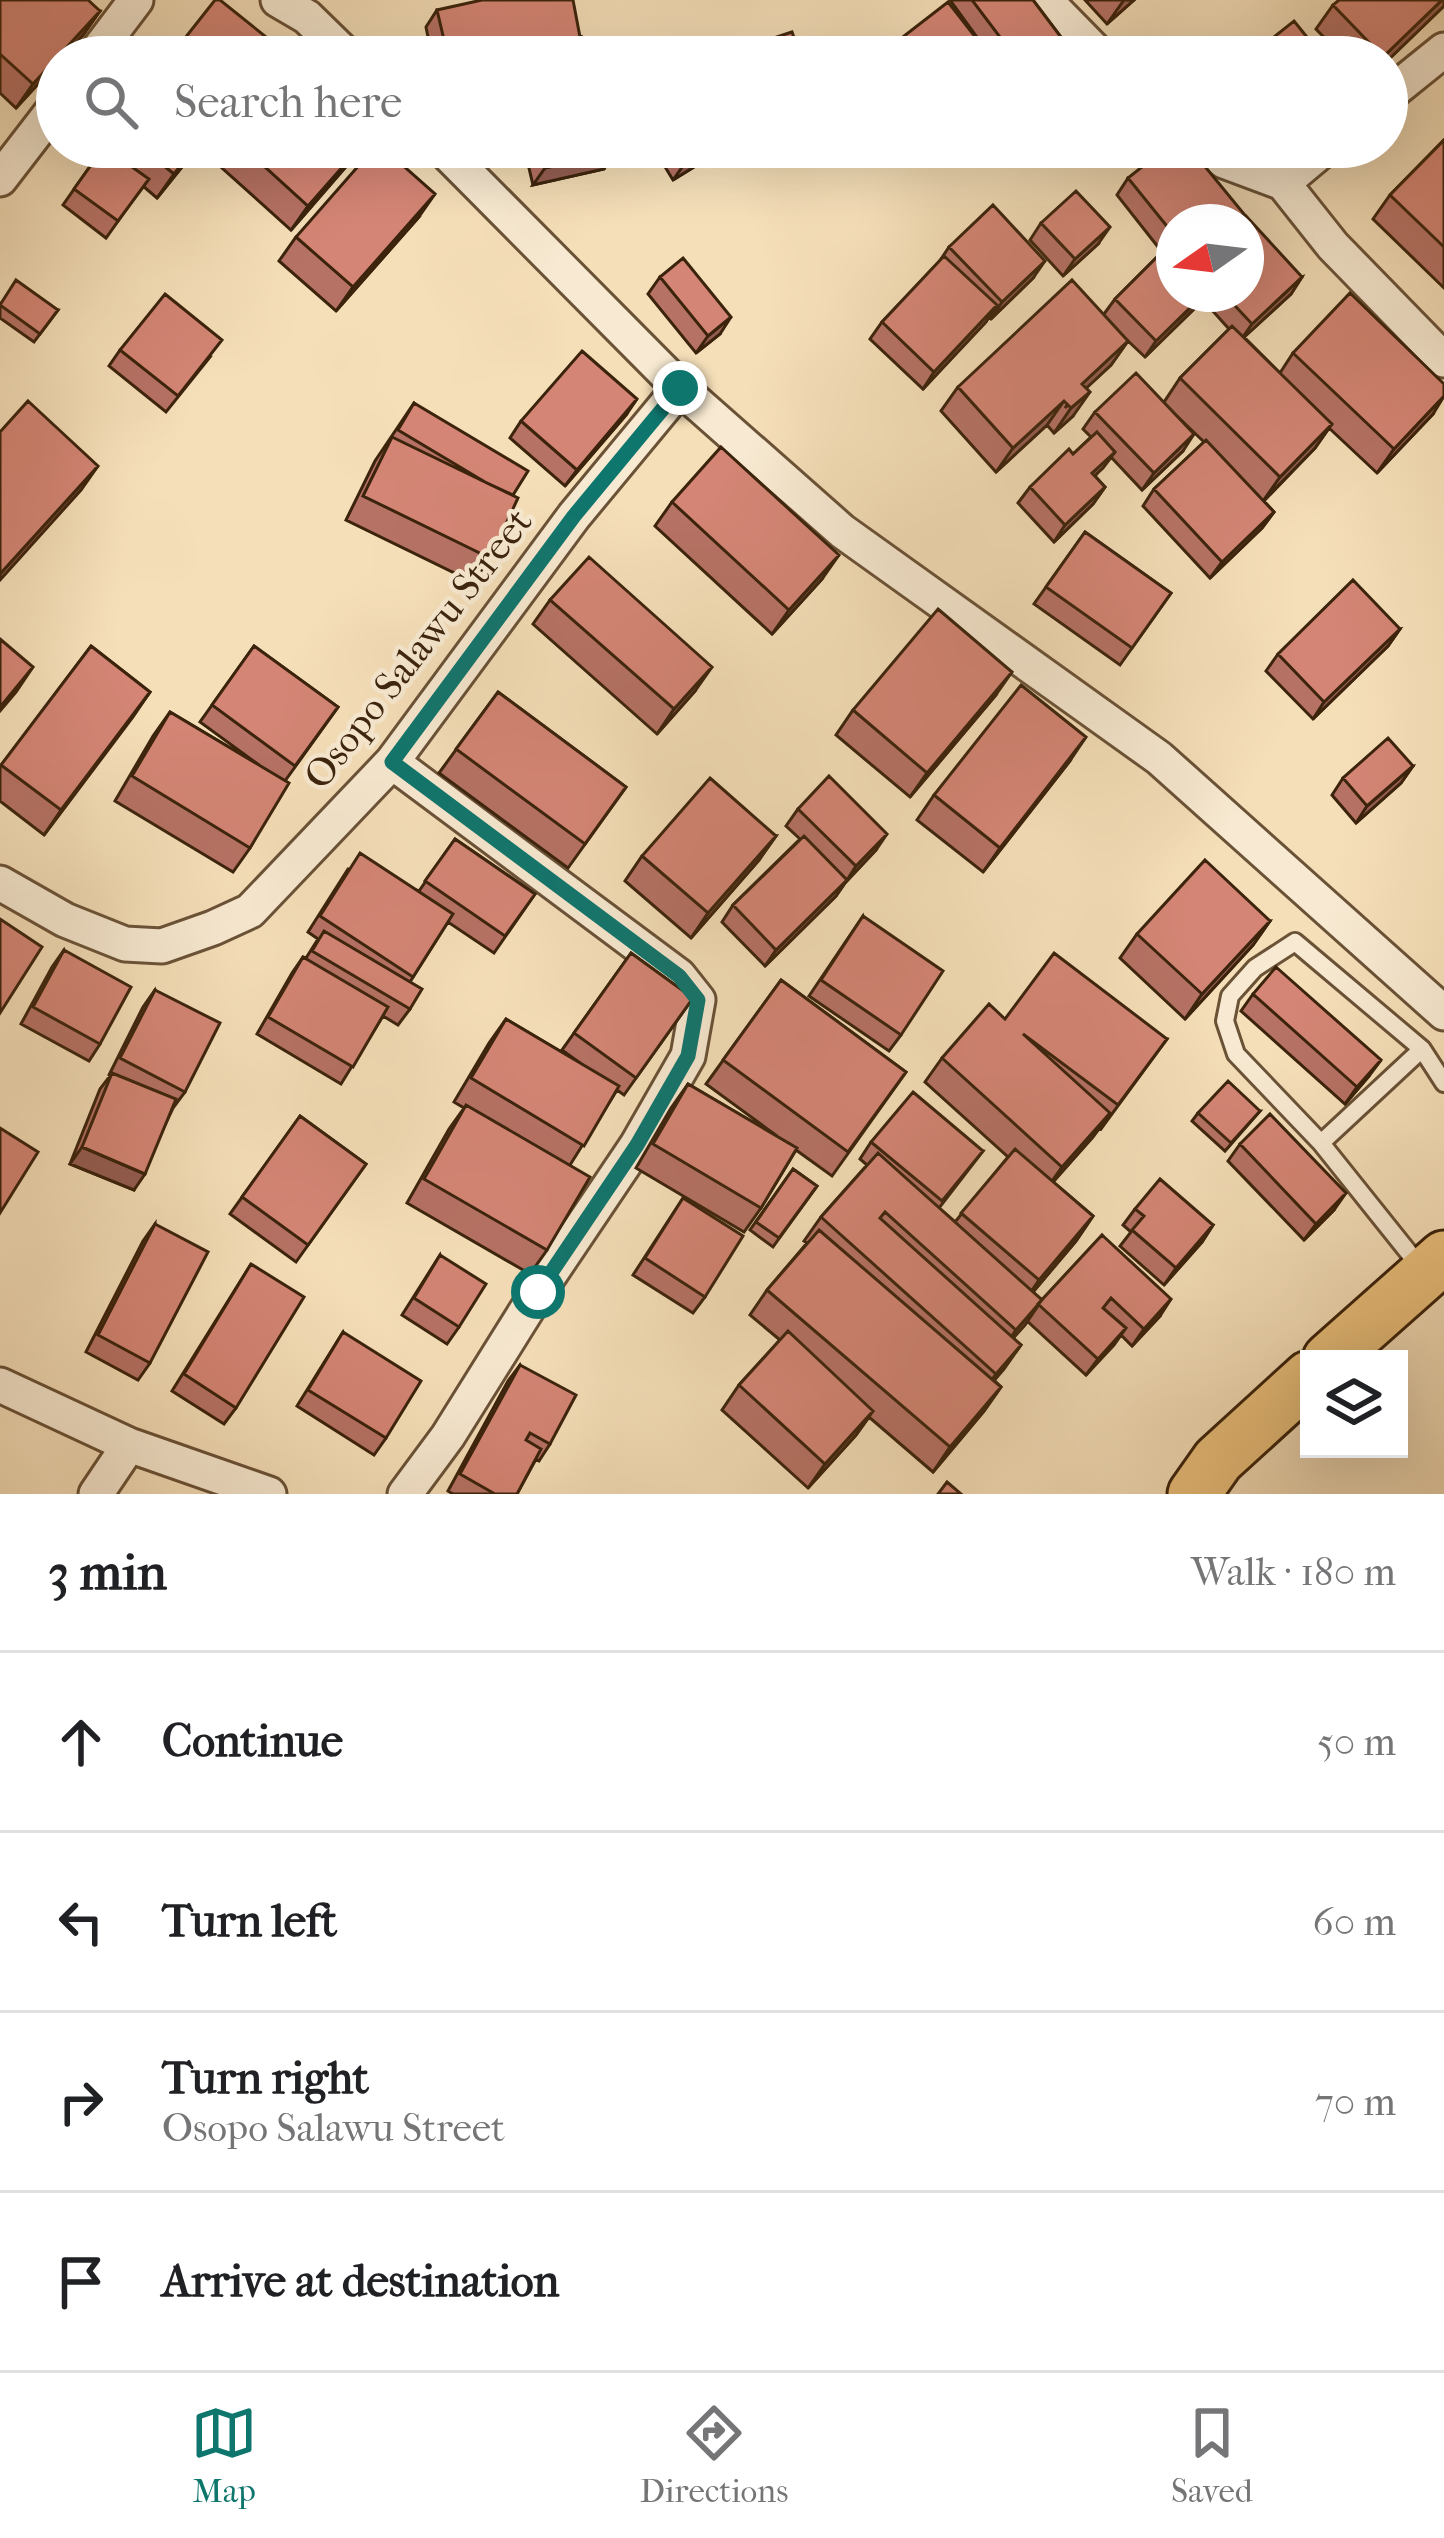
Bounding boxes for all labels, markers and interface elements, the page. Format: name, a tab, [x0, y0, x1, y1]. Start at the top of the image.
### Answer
search box	[36, 36, 1408, 168]
icon: search	[78, 69, 144, 135]
text: Search here	[174, 76, 402, 129]
north arrow	[1156, 204, 1264, 312]
route end	[653, 361, 707, 415]
street label: Osopo Salawu Street	[294, 499, 542, 798]
route start	[511, 1265, 565, 1319]
map controls	[1300, 1350, 1408, 1458]
button: layers	[1300, 1350, 1408, 1458]
text: 3 min	[48, 1542, 167, 1602]
text: Walk · 180 m	[1191, 1549, 1396, 1595]
icon: ahead	[48, 1709, 114, 1775]
text: Continue	[162, 1715, 343, 1768]
text: 50 m	[1317, 1719, 1396, 1765]
icon: left	[48, 1889, 114, 1955]
text: Turn left	[162, 1895, 337, 1948]
text: 60 m	[1313, 1899, 1396, 1945]
text: Turn right	[162, 2052, 369, 2105]
icon: right	[48, 2069, 114, 2135]
text: 70 m	[1315, 2079, 1396, 2125]
text: Osopo Salawu Street	[162, 2105, 505, 2151]
icon: arrive	[48, 2249, 114, 2315]
text: Arrive at destination	[162, 2255, 559, 2308]
tab: Map	[191, 2400, 257, 2511]
tab: Directions	[640, 2400, 788, 2511]
tab: Saved	[1171, 2400, 1253, 2511]

